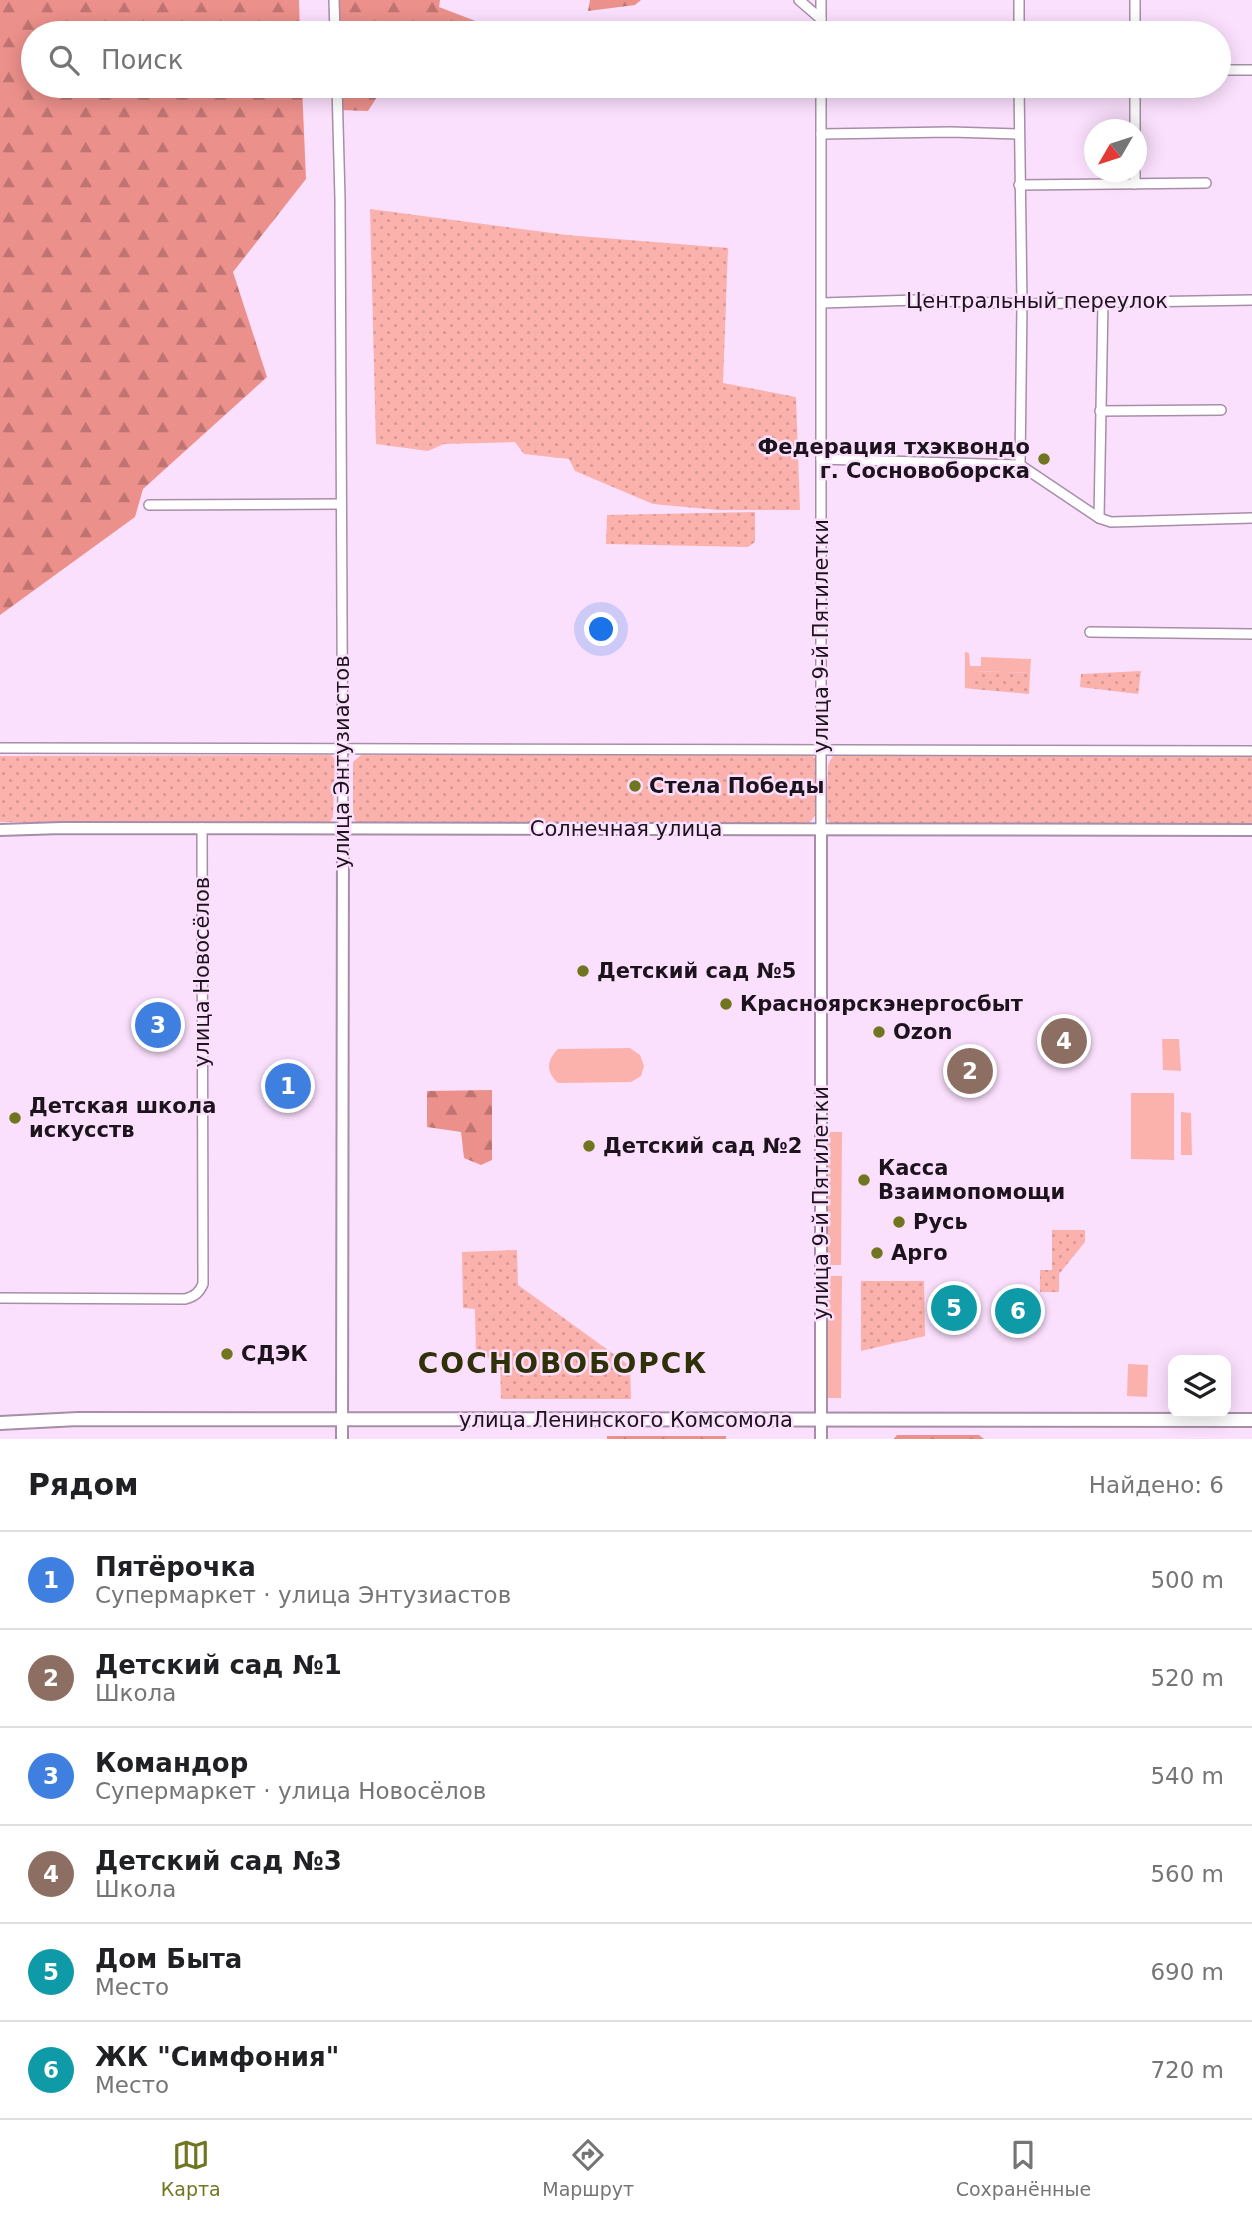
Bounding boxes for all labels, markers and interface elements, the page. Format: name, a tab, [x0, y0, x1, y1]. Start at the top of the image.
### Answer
search box	[21, 21, 1231, 98]
icon: search	[45, 41, 83, 79]
text: Поиск	[101, 45, 183, 75]
north arrow	[1084, 119, 1147, 182]
street label: Центральный переулок	[906, 289, 1168, 313]
place label: Федерация тхэквондо г. Сосновоборска	[757, 435, 1030, 483]
marker: Федерация тхэквондо г. Сосновоборска	[1036, 451, 1052, 467]
street label: улица 9-й Пятилетки	[809, 519, 833, 753]
your location	[584, 612, 618, 646]
street label: улица Энтузиастов	[330, 655, 354, 869]
place label: Стела Победы	[649, 774, 825, 798]
marker: Стела Победы	[627, 778, 643, 794]
street label: Солнечная улица	[530, 817, 722, 841]
street label: улица Новосёлов	[190, 877, 214, 1067]
place label: Детский сад №5	[597, 959, 796, 983]
marker: Детский сад №5	[575, 963, 591, 979]
place label: Красноярскэнергосбыт	[740, 992, 1024, 1016]
marker: Красноярскэнергосбыт	[718, 996, 734, 1012]
pin: 3	[135, 999, 181, 1051]
pin: 4	[1041, 1015, 1087, 1067]
place label: Ozon	[893, 1020, 952, 1044]
marker: Ozon	[871, 1024, 887, 1040]
pin: 2	[947, 1045, 993, 1097]
pin: 1	[265, 1060, 311, 1112]
street label: улица 9-й Пятилетки	[809, 1086, 833, 1320]
place label: Детская школа искусств	[29, 1094, 216, 1142]
marker: Детская школа искусств	[7, 1110, 23, 1126]
place label: Детский сад №2	[603, 1134, 802, 1158]
marker: Детский сад №2	[581, 1138, 597, 1154]
place label: Касса Взаимопомощи	[878, 1156, 1065, 1204]
marker: Касса Взаимопомощи	[856, 1172, 872, 1188]
place label: Русь	[913, 1210, 968, 1234]
marker: Русь	[891, 1214, 907, 1230]
place label: Арго	[891, 1241, 948, 1265]
marker: Арго	[869, 1245, 885, 1261]
pin: 5	[931, 1282, 977, 1334]
pin: 6	[995, 1285, 1041, 1337]
place label: СДЭК	[241, 1342, 308, 1366]
marker: СДЭК	[219, 1346, 235, 1362]
district label: СОСНОВОБОРСК	[418, 1347, 708, 1380]
map controls	[1168, 1355, 1231, 1418]
button: layers	[1168, 1355, 1231, 1418]
street label: улица Ленинского Комсомола	[459, 1408, 793, 1432]
text: Рядом	[28, 1467, 139, 1502]
text: Найдено: 6	[1089, 1472, 1224, 1498]
text: Пятёрочка	[95, 1552, 256, 1582]
text: 1	[43, 1567, 59, 1593]
text: 500 m	[1150, 1567, 1224, 1593]
text: Супермаркет · улица Энтузиастов	[95, 1582, 511, 1608]
text: Детский сад №1	[95, 1650, 342, 1680]
text: 2	[43, 1665, 59, 1691]
text: 520 m	[1150, 1665, 1224, 1691]
text: Школа	[95, 1680, 176, 1706]
text: Командор	[95, 1748, 248, 1778]
text: 3	[43, 1763, 59, 1789]
text: 540 m	[1150, 1763, 1224, 1789]
text: Супермаркет · улица Новосёлов	[95, 1778, 486, 1804]
text: Детский сад №3	[95, 1846, 342, 1876]
text: 4	[43, 1861, 59, 1887]
text: 560 m	[1150, 1861, 1224, 1887]
text: Школа	[95, 1876, 176, 1902]
text: Дом Быта	[95, 1944, 242, 1974]
text: 5	[43, 1959, 59, 1985]
text: 690 m	[1150, 1959, 1224, 1985]
text: Место	[95, 1974, 169, 2000]
text: ЖК "Симфония"	[95, 2042, 339, 2072]
text: 6	[43, 2057, 59, 2083]
text: 720 m	[1150, 2057, 1224, 2083]
text: Место	[95, 2072, 169, 2098]
tab: Карта	[161, 2136, 221, 2200]
tab: Маршрут	[542, 2136, 634, 2200]
tab: Сохранённые	[956, 2136, 1091, 2200]

